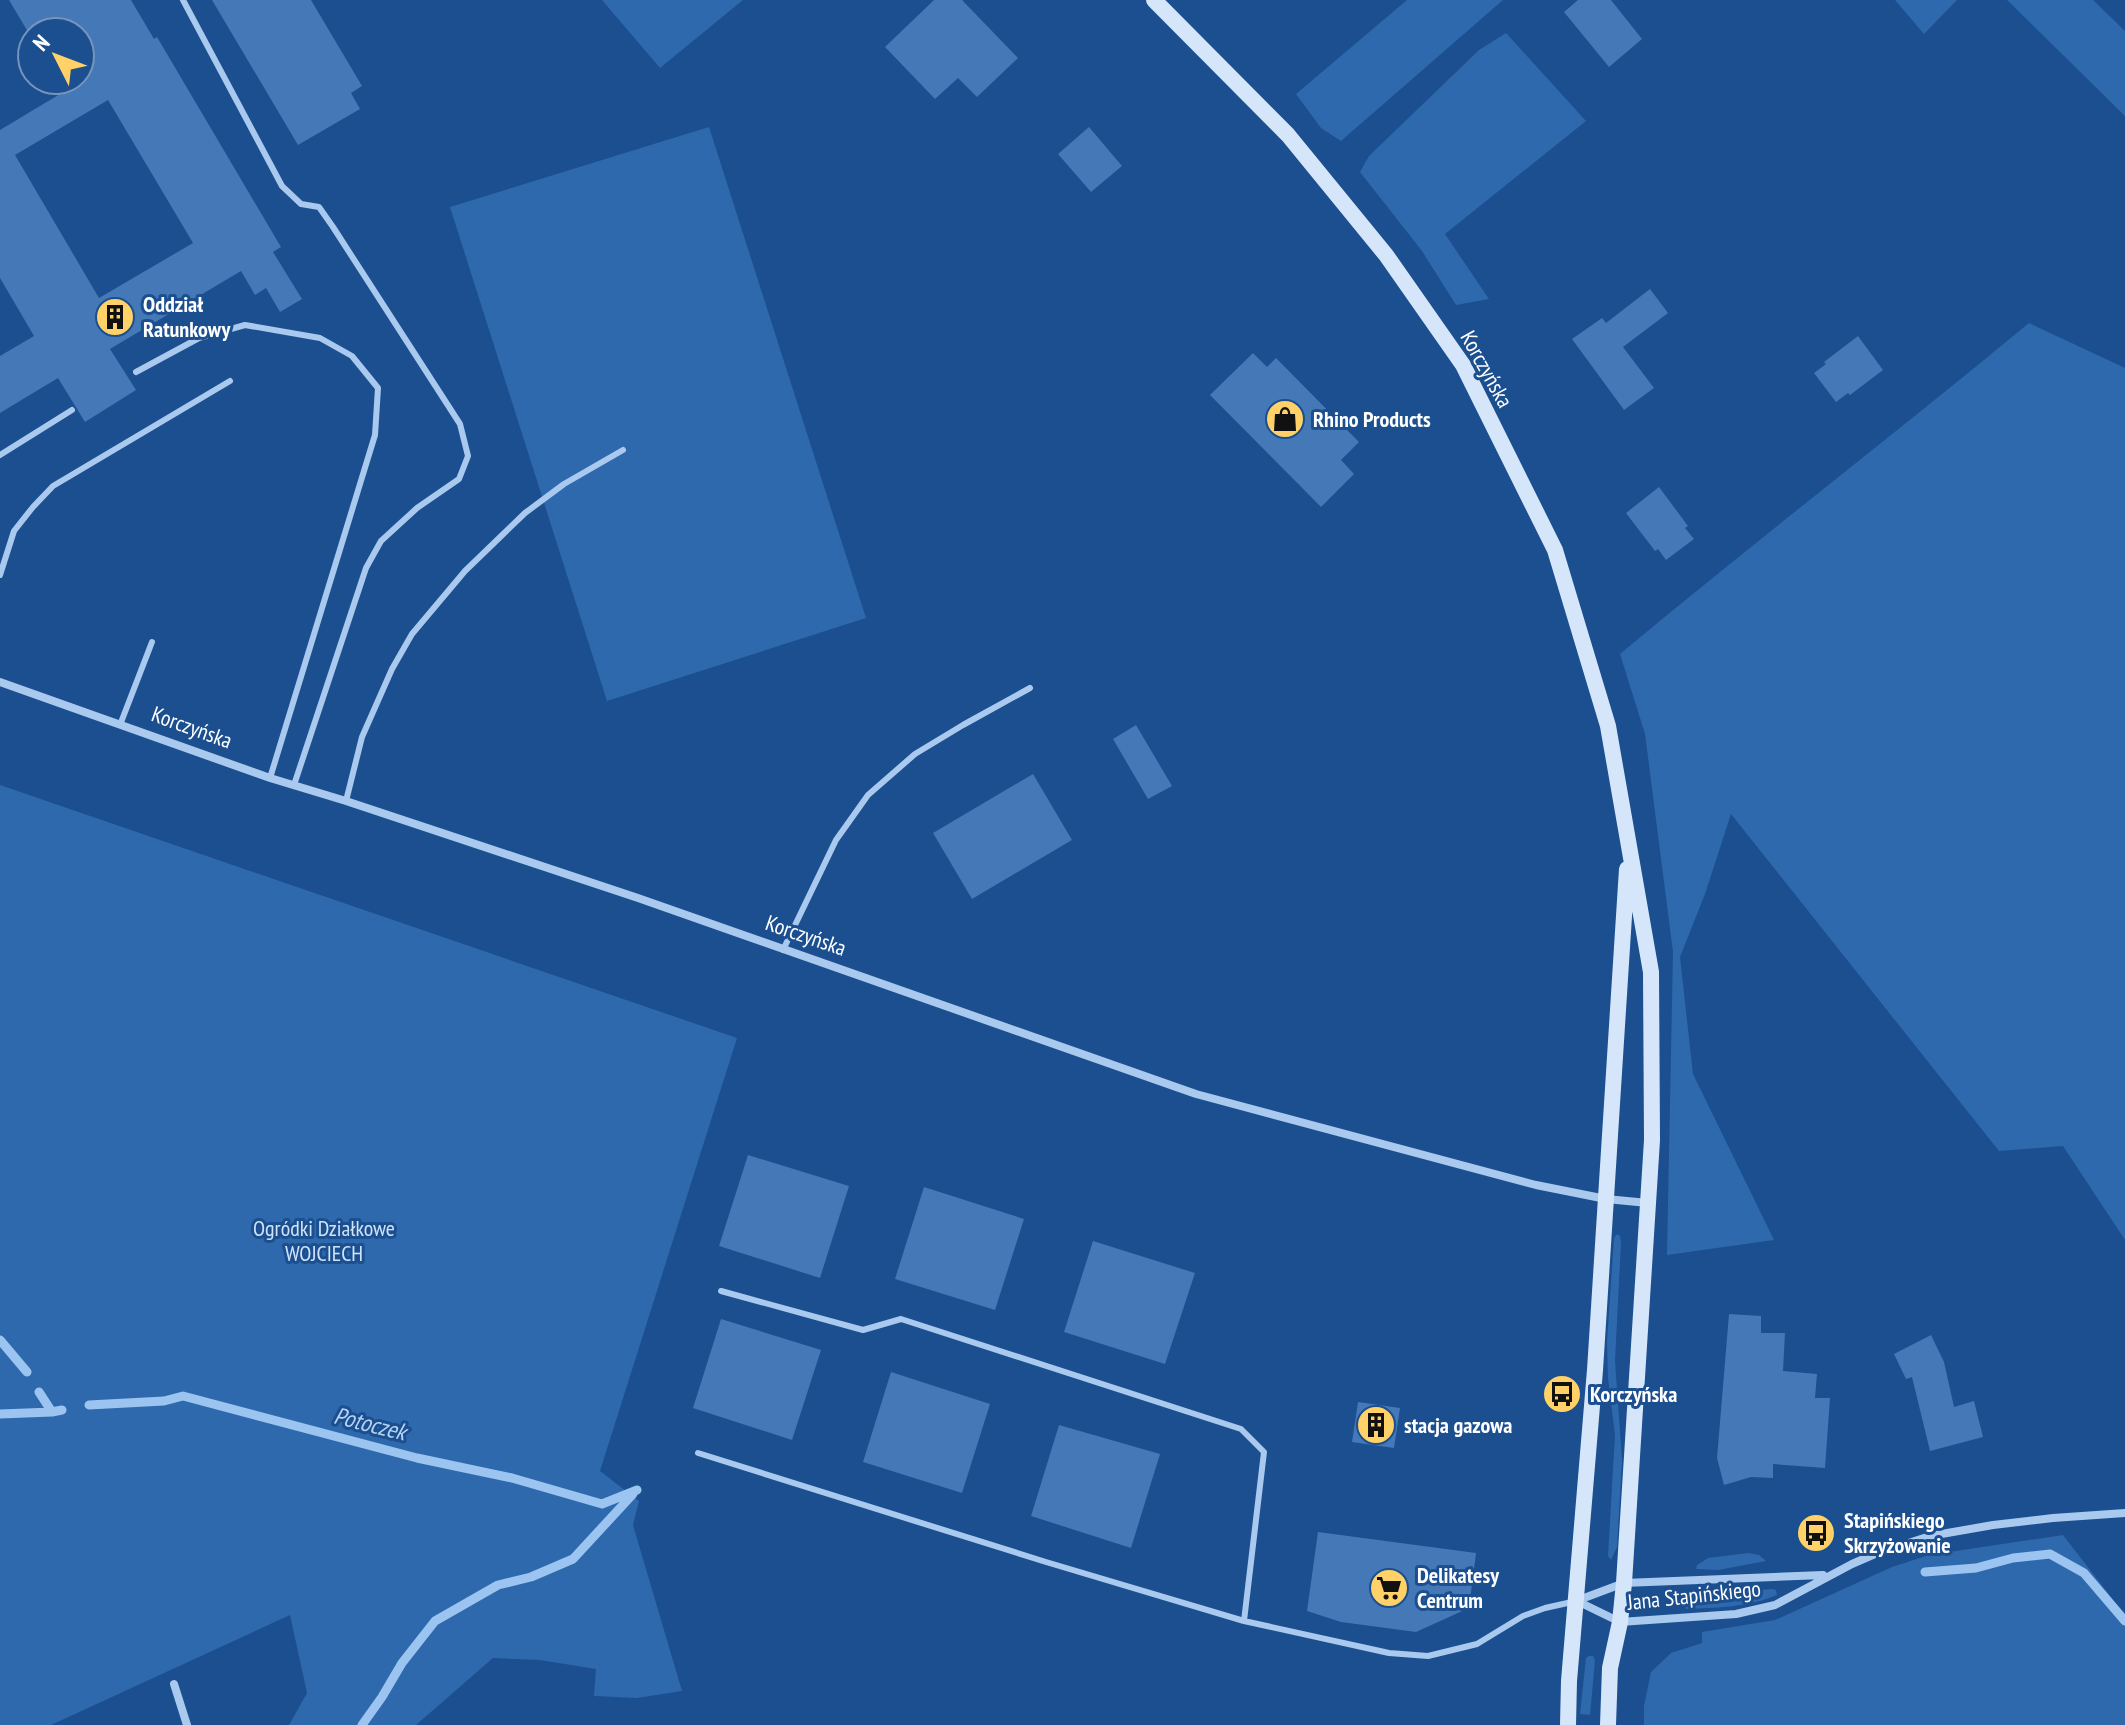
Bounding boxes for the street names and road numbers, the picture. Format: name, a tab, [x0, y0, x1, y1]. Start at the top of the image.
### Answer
street label: Korczyńska	[1454, 326, 1520, 412]
street label: Korczyńska	[148, 700, 236, 754]
street label: Korczyńska	[762, 908, 850, 962]
street label: Jana Stapińskiego	[1625, 1574, 1762, 1616]

